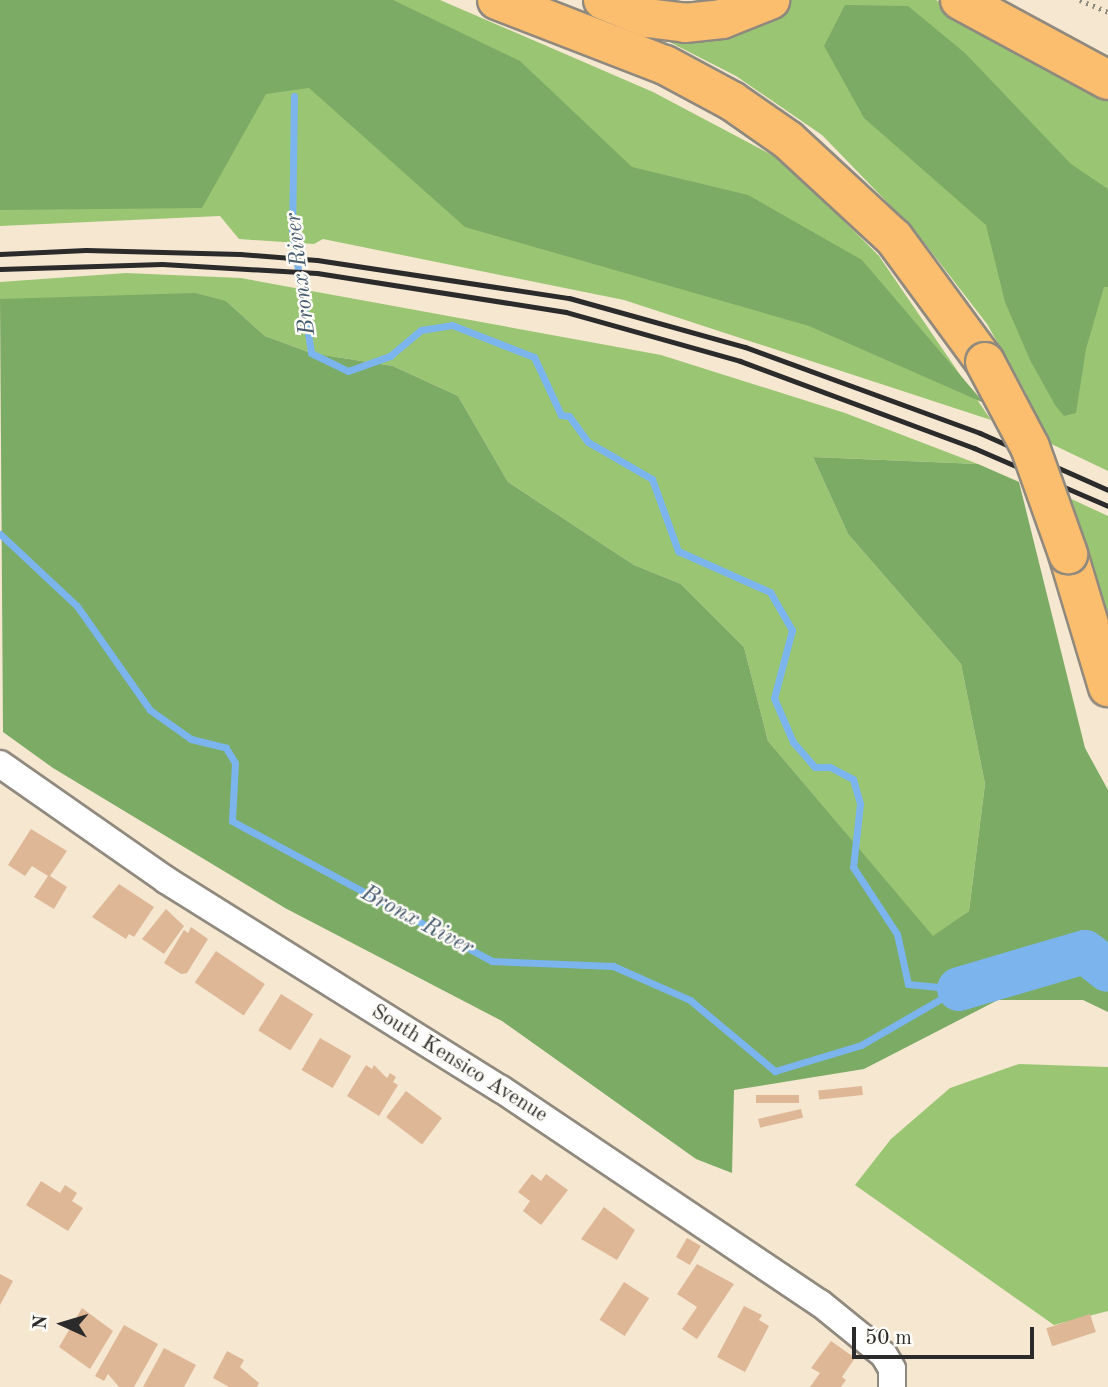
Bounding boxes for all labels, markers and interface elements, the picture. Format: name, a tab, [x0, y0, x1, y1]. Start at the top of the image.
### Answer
water label: Bronx River	[280, 211, 322, 337]
water label: Bronx River	[356, 880, 478, 962]
street label: South Kensico Avenue	[366, 999, 552, 1129]
north arrow	[28, 1289, 98, 1359]
scale bar	[856, 1314, 1038, 1358]
text: N	[32, 1315, 52, 1330]
text: 50 m	[865, 1328, 912, 1349]

